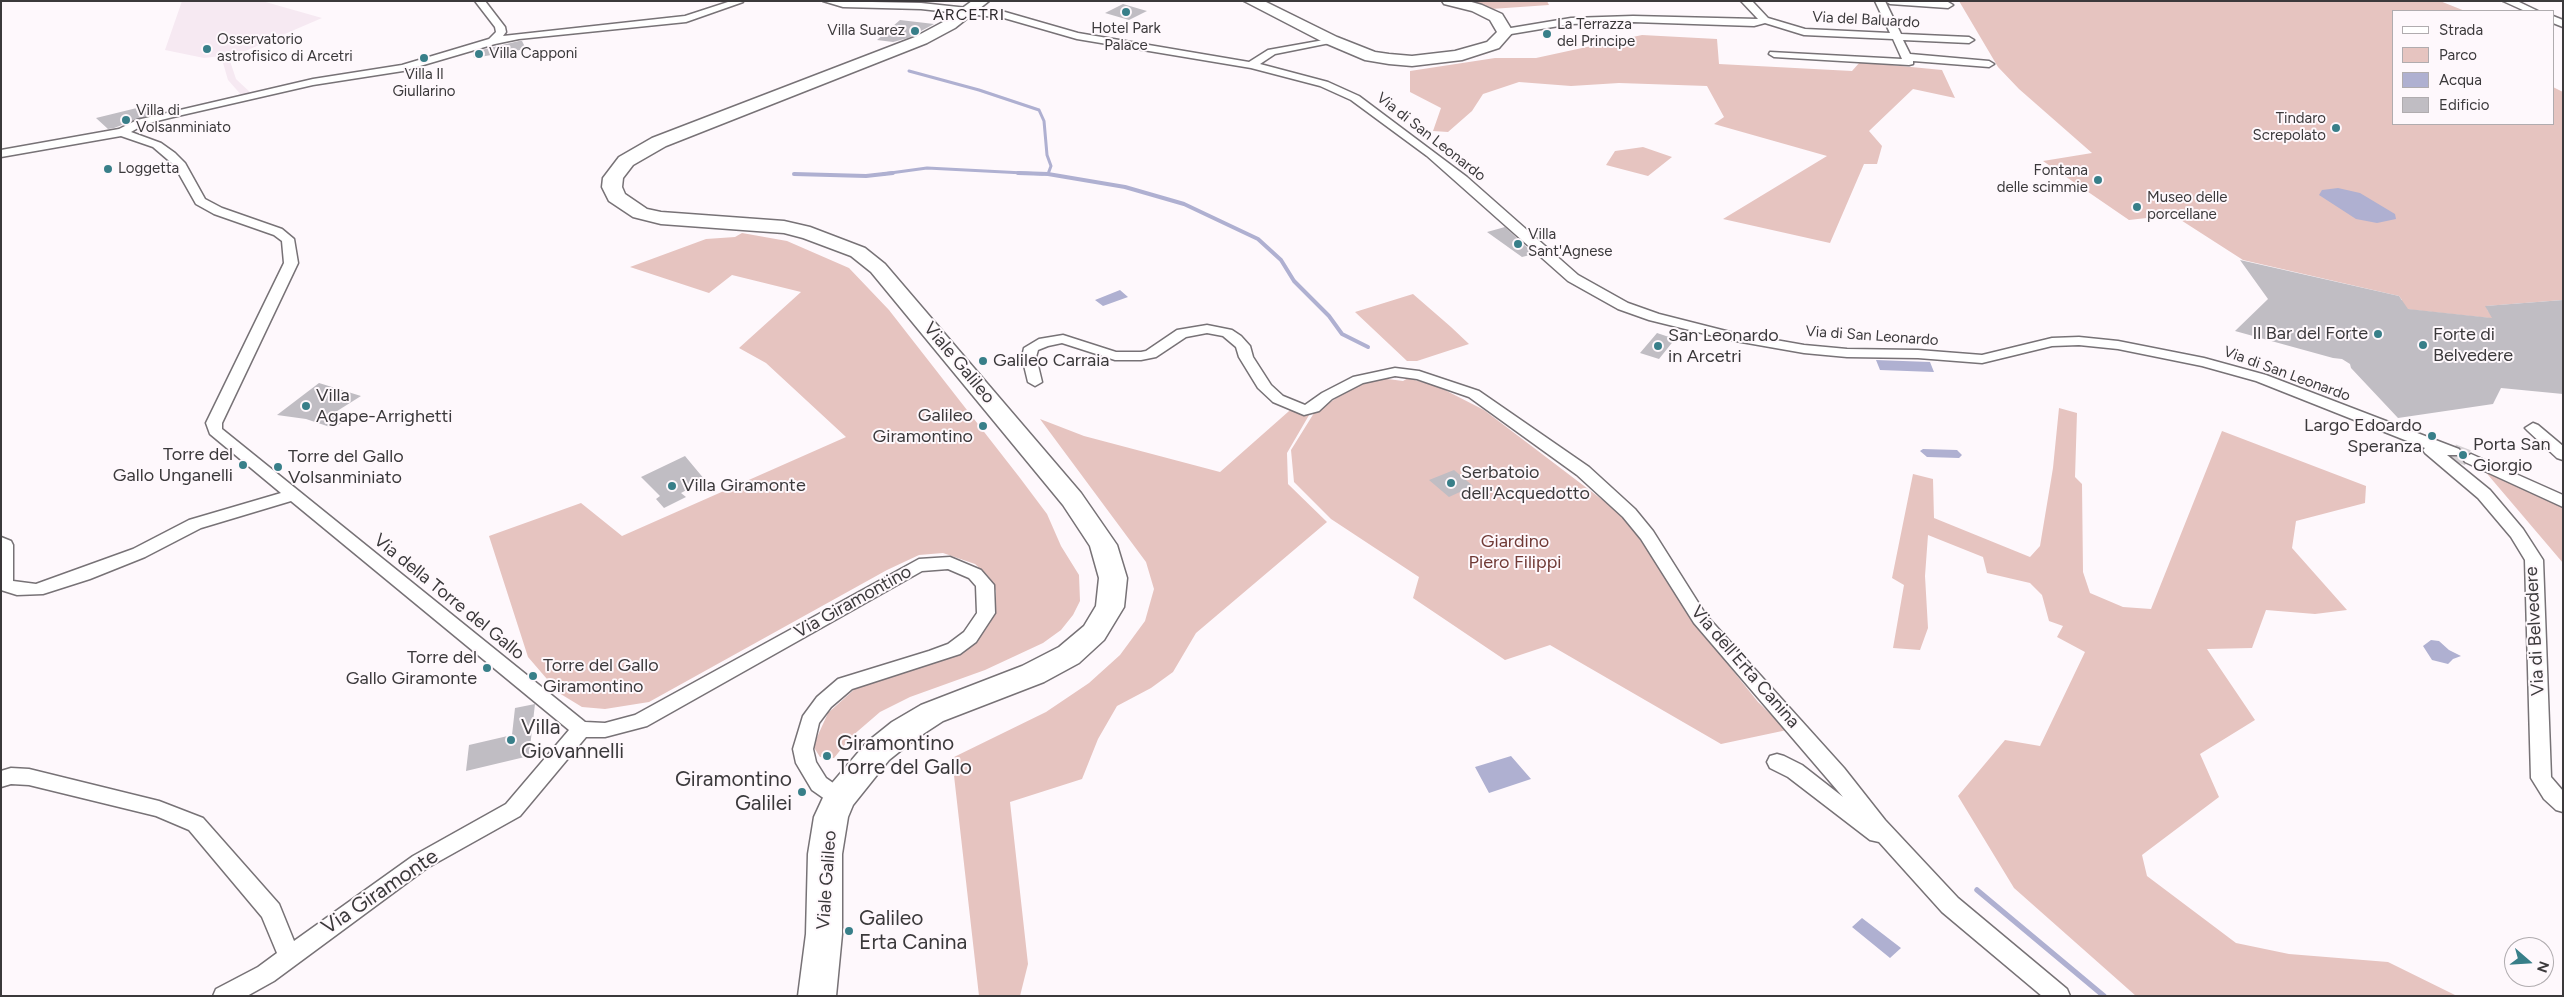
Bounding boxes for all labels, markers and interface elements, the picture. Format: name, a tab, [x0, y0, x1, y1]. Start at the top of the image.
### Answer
district label: ARCETRI	[932, 5, 1006, 25]
marker: Hotel Park Palace	[1120, 6, 1132, 18]
street label: Via del Baluardo	[1812, 8, 1920, 32]
legend	[2392, 10, 2554, 125]
place label: La Terrazza del Principe	[1557, 16, 1635, 51]
place label: Hotel Park Palace	[1091, 20, 1161, 55]
text: Strada	[2439, 21, 2483, 39]
place label: Villa Suarez	[827, 22, 905, 40]
marker: Villa Suarez	[909, 25, 921, 37]
marker: La Terrazza del Principe	[1541, 28, 1553, 40]
place label: Osservatorio astrofisico di Arcetri	[217, 31, 353, 66]
marker: Osservatorio astrofisico di Arcetri	[201, 43, 213, 55]
place label: Villa Capponi	[489, 45, 578, 63]
text: Parco	[2439, 46, 2477, 64]
marker: Villa Capponi	[473, 48, 485, 60]
marker: Villa Il Giullarino	[418, 52, 430, 64]
place label: Villa Il Giullarino	[392, 66, 456, 101]
text: Acqua	[2439, 71, 2482, 89]
street label: Via di San Leonardo	[1373, 89, 1489, 185]
text: Edificio	[2439, 96, 2489, 114]
place label: Villa di Volsanminiato	[136, 102, 231, 137]
place label: Tindaro Screpolato	[2253, 110, 2326, 145]
marker: Villa di Volsanminiato	[120, 114, 132, 126]
marker: Tindaro Screpolato	[2330, 122, 2342, 134]
place label: Loggetta	[118, 160, 179, 178]
place label: Fontana delle scimmie	[1997, 162, 2088, 197]
marker: Loggetta	[102, 163, 114, 175]
marker: Fontana delle scimmie	[2092, 174, 2104, 186]
place label: Museo delle porcellane	[2147, 189, 2227, 224]
marker: Museo delle porcellane	[2131, 201, 2143, 213]
place label: Villa Sant'Agnese	[1528, 226, 1612, 261]
marker: Villa Sant'Agnese	[1512, 238, 1524, 250]
street label: Viale Galileo	[919, 318, 999, 408]
street label: Via di San Leonardo	[1805, 322, 1939, 350]
place label: Il Bar del Forte	[2252, 323, 2368, 345]
place label: Forte di Belvedere	[2433, 324, 2513, 366]
place label: San Leonardo in Arcetri	[1668, 325, 1779, 368]
marker: Il Bar del Forte	[2372, 328, 2384, 340]
marker: Forte di Belvedere	[2417, 339, 2429, 351]
marker: San Leonardo in Arcetri	[1652, 340, 1664, 352]
street label: Via di San Leonardo	[2221, 343, 2353, 405]
place label: Galileo Carraia	[993, 350, 1110, 372]
marker: Galileo Carraia	[977, 355, 989, 367]
place label: Villa Agape-Arrighetti	[316, 385, 453, 428]
marker: Villa Agape-Arrighetti	[300, 400, 312, 412]
place label: Galileo Giramontino	[873, 405, 973, 448]
place label: Largo Edoardo Speranza	[2304, 415, 2422, 458]
marker: Galileo Giramontino	[977, 420, 989, 432]
marker: Largo Edoardo Speranza	[2426, 430, 2438, 442]
place label: Porta San Giorgio	[2473, 434, 2550, 476]
place label: Torre del Gallo Unganelli	[113, 444, 233, 486]
place label: Torre del Gallo Volsanminiato	[288, 446, 404, 488]
marker: Porta San Giorgio	[2457, 449, 2469, 461]
marker: Torre del Gallo Unganelli	[237, 459, 249, 471]
marker: Torre del Gallo Volsanminiato	[272, 461, 284, 473]
place label: Serbatoio dell'Acquedotto	[1461, 462, 1590, 504]
place label: Villa Giramonte	[682, 475, 806, 497]
marker: Serbatoio dell'Acquedotto	[1445, 477, 1457, 489]
marker: Villa Giramonte	[666, 480, 678, 492]
street label: Via della Torre del Gallo	[369, 529, 529, 665]
park label: Giardino Piero Filippi	[1469, 531, 1561, 574]
street label: Via Giramontino	[791, 561, 915, 643]
street label: Via di Belvedere	[2521, 566, 2549, 696]
street label: Via dell'Erta Canina	[1686, 601, 1804, 733]
place label: Torre del Gallo Giramonte	[346, 647, 477, 690]
place label: Torre del Gallo Giramontino	[543, 655, 659, 698]
marker: Torre del Gallo Giramonte	[481, 662, 493, 674]
marker: Torre del Gallo Giramontino	[527, 670, 539, 682]
place label: Villa Giovannelli	[521, 715, 624, 765]
place label: Giramontino Torre del Gallo	[837, 731, 972, 781]
marker: Villa Giovannelli	[505, 734, 517, 746]
marker: Giramontino Torre del Gallo	[821, 750, 833, 762]
place label: Giramontino Galilei	[675, 767, 792, 817]
marker: Giramontino Galilei	[796, 786, 808, 798]
street label: Viale Galileo	[813, 830, 841, 930]
street label: Via Giramonte	[317, 844, 443, 940]
place label: Galileo Erta Canina	[859, 906, 967, 956]
marker: Galileo Erta Canina	[843, 925, 855, 937]
north arrow	[2504, 937, 2554, 987]
text: N	[2533, 959, 2553, 975]

